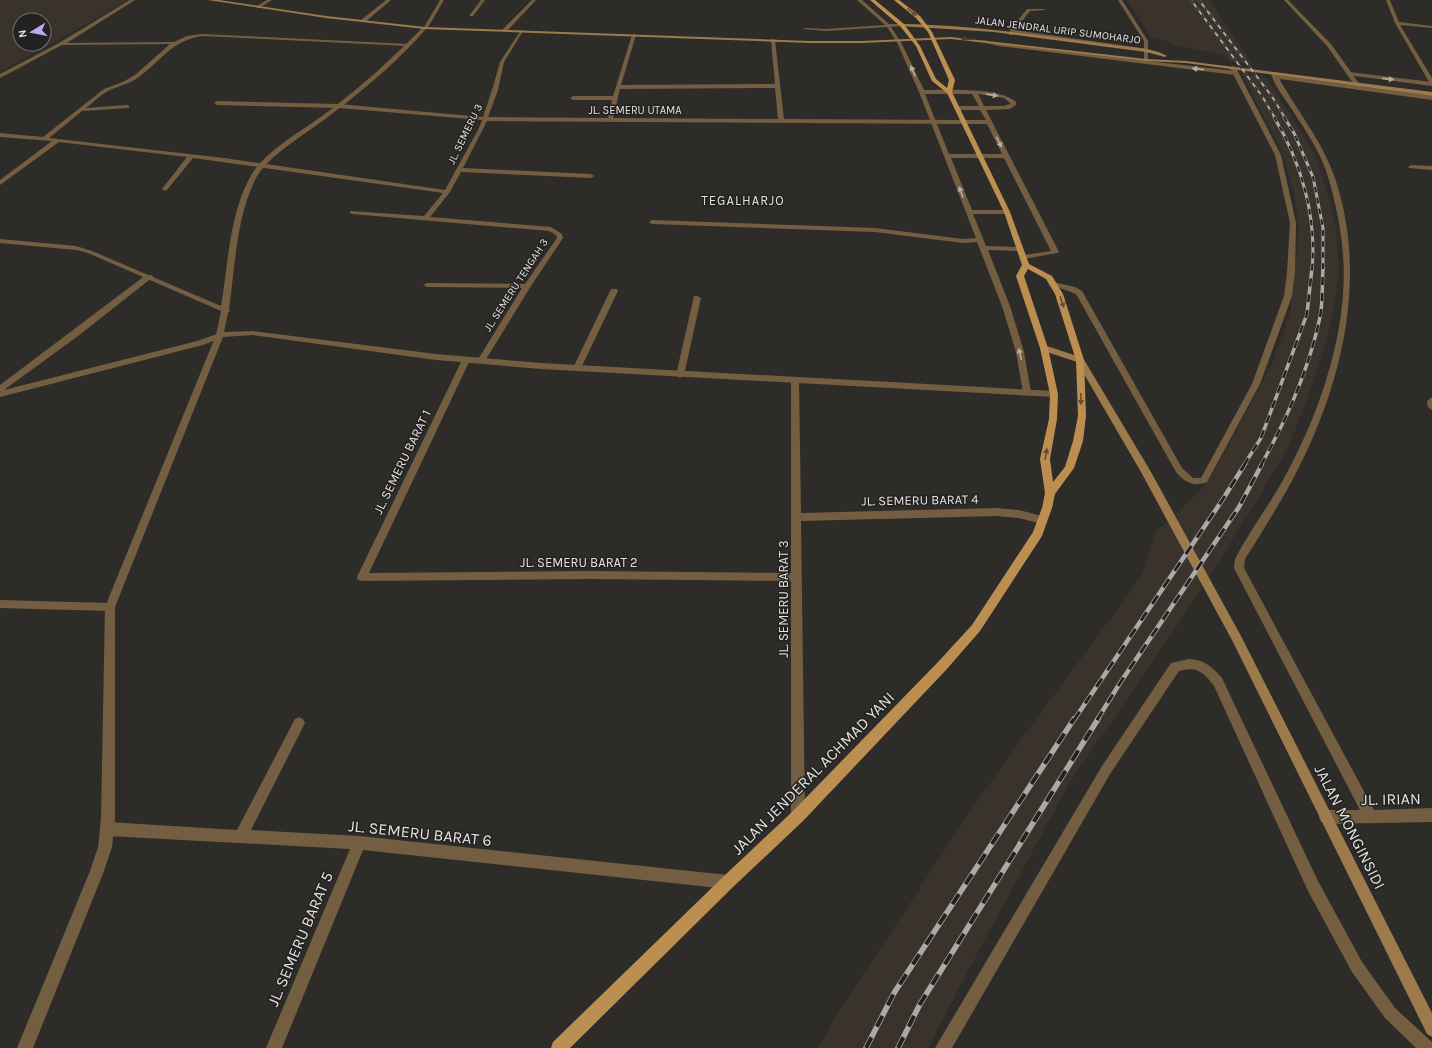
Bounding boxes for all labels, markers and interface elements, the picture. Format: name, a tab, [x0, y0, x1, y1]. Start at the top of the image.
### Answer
one-way arrow	[906, 7, 917, 16]
north arrow	[12, 12, 52, 52]
street label: JALAN JENDRAL URIP SUMOHARJO	[975, 13, 1141, 47]
text: N	[16, 29, 30, 39]
one-way arrow	[961, 36, 973, 43]
one-way arrow	[910, 65, 916, 77]
one-way arrow	[1192, 66, 1204, 72]
one-way arrow	[1382, 75, 1394, 82]
one-way arrow	[986, 92, 998, 98]
street label: JL. SEMERU 3	[445, 102, 485, 166]
street label: JL. SEMERU UTAMA	[588, 104, 682, 117]
one-way arrow	[996, 137, 1002, 148]
one-way arrow	[958, 186, 964, 198]
district label: TEGALHARJO	[701, 193, 785, 208]
street label: JL. SEMERU TENGAH 3	[481, 236, 551, 334]
one-way arrow	[1059, 296, 1065, 308]
one-way arrow	[1017, 347, 1023, 360]
one-way arrow	[1078, 393, 1084, 406]
street label: JL. SEMERU BARAT 1	[370, 407, 434, 517]
one-way arrow	[1043, 448, 1049, 460]
street label: JL. SEMERU BARAT 4	[861, 491, 979, 509]
street label: JL. SEMERU BARAT 3	[776, 540, 791, 658]
street label: JL. SEMERU BARAT 2	[520, 555, 638, 570]
street label: JALAN JENDERAL ACHMAD YANI	[728, 688, 898, 858]
street label: JALAN MONGINSIDI	[1310, 762, 1390, 892]
street label: JL. IRIAN	[1361, 789, 1421, 809]
street label: JL. SEMERU BARAT 6	[347, 816, 493, 850]
street label: JL. SEMERU BARAT 5	[263, 869, 337, 1009]

